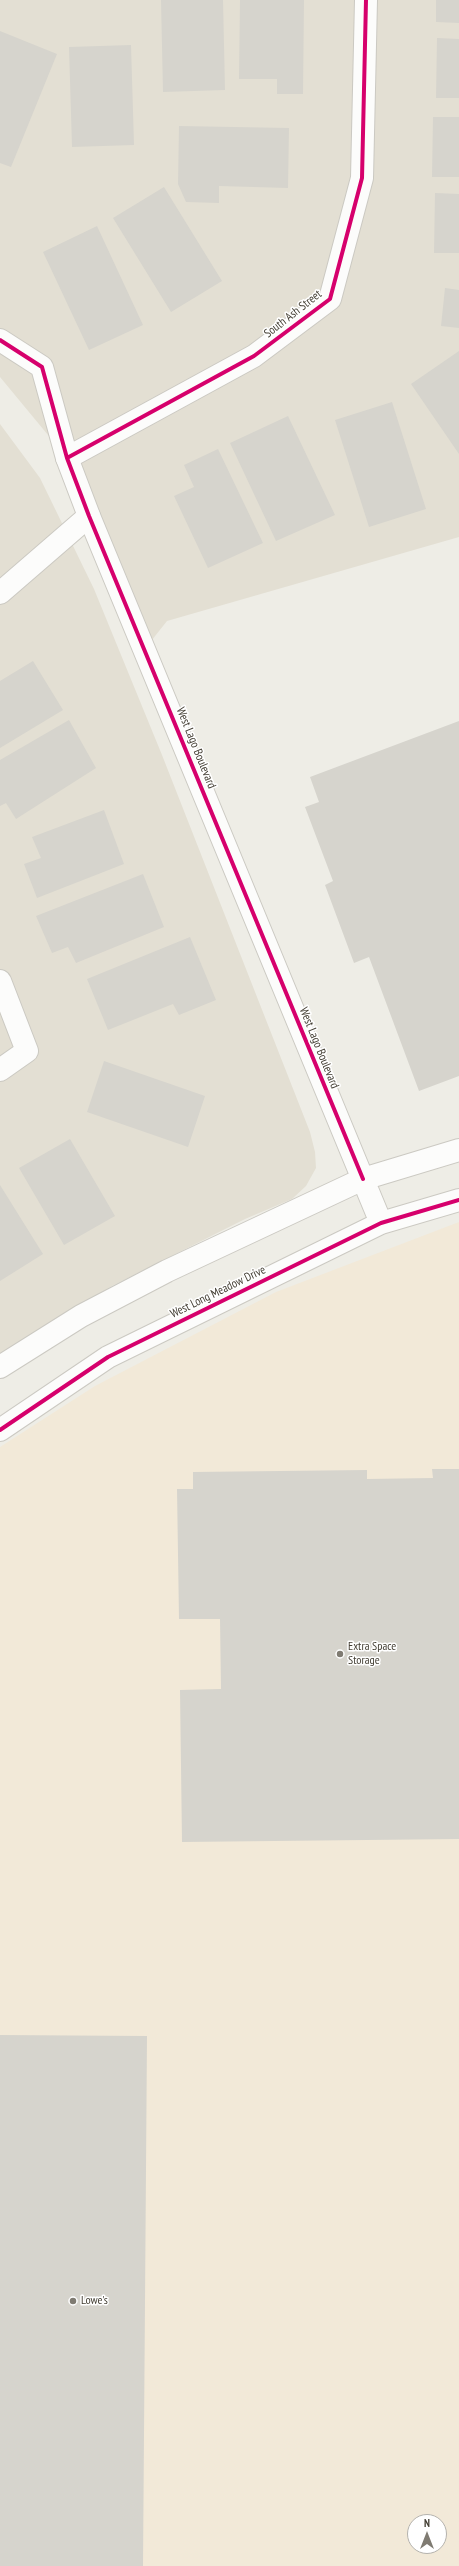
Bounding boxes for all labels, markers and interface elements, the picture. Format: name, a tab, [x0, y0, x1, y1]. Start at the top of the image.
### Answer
street label: South Ash Street	[261, 287, 325, 341]
street label: West Lago Boulevard	[173, 705, 219, 791]
street label: West Lago Boulevard	[296, 1005, 342, 1091]
street label: West Long Meadow Drive	[168, 1263, 268, 1321]
place label: Extra Space Storage	[348, 1640, 396, 1668]
marker: Extra Space Storage	[335, 1649, 345, 1659]
place label: Lowe's	[81, 2294, 108, 2308]
marker: Lowe's	[68, 2296, 78, 2306]
north arrow	[407, 2514, 447, 2554]
text: N	[424, 2516, 430, 2530]

